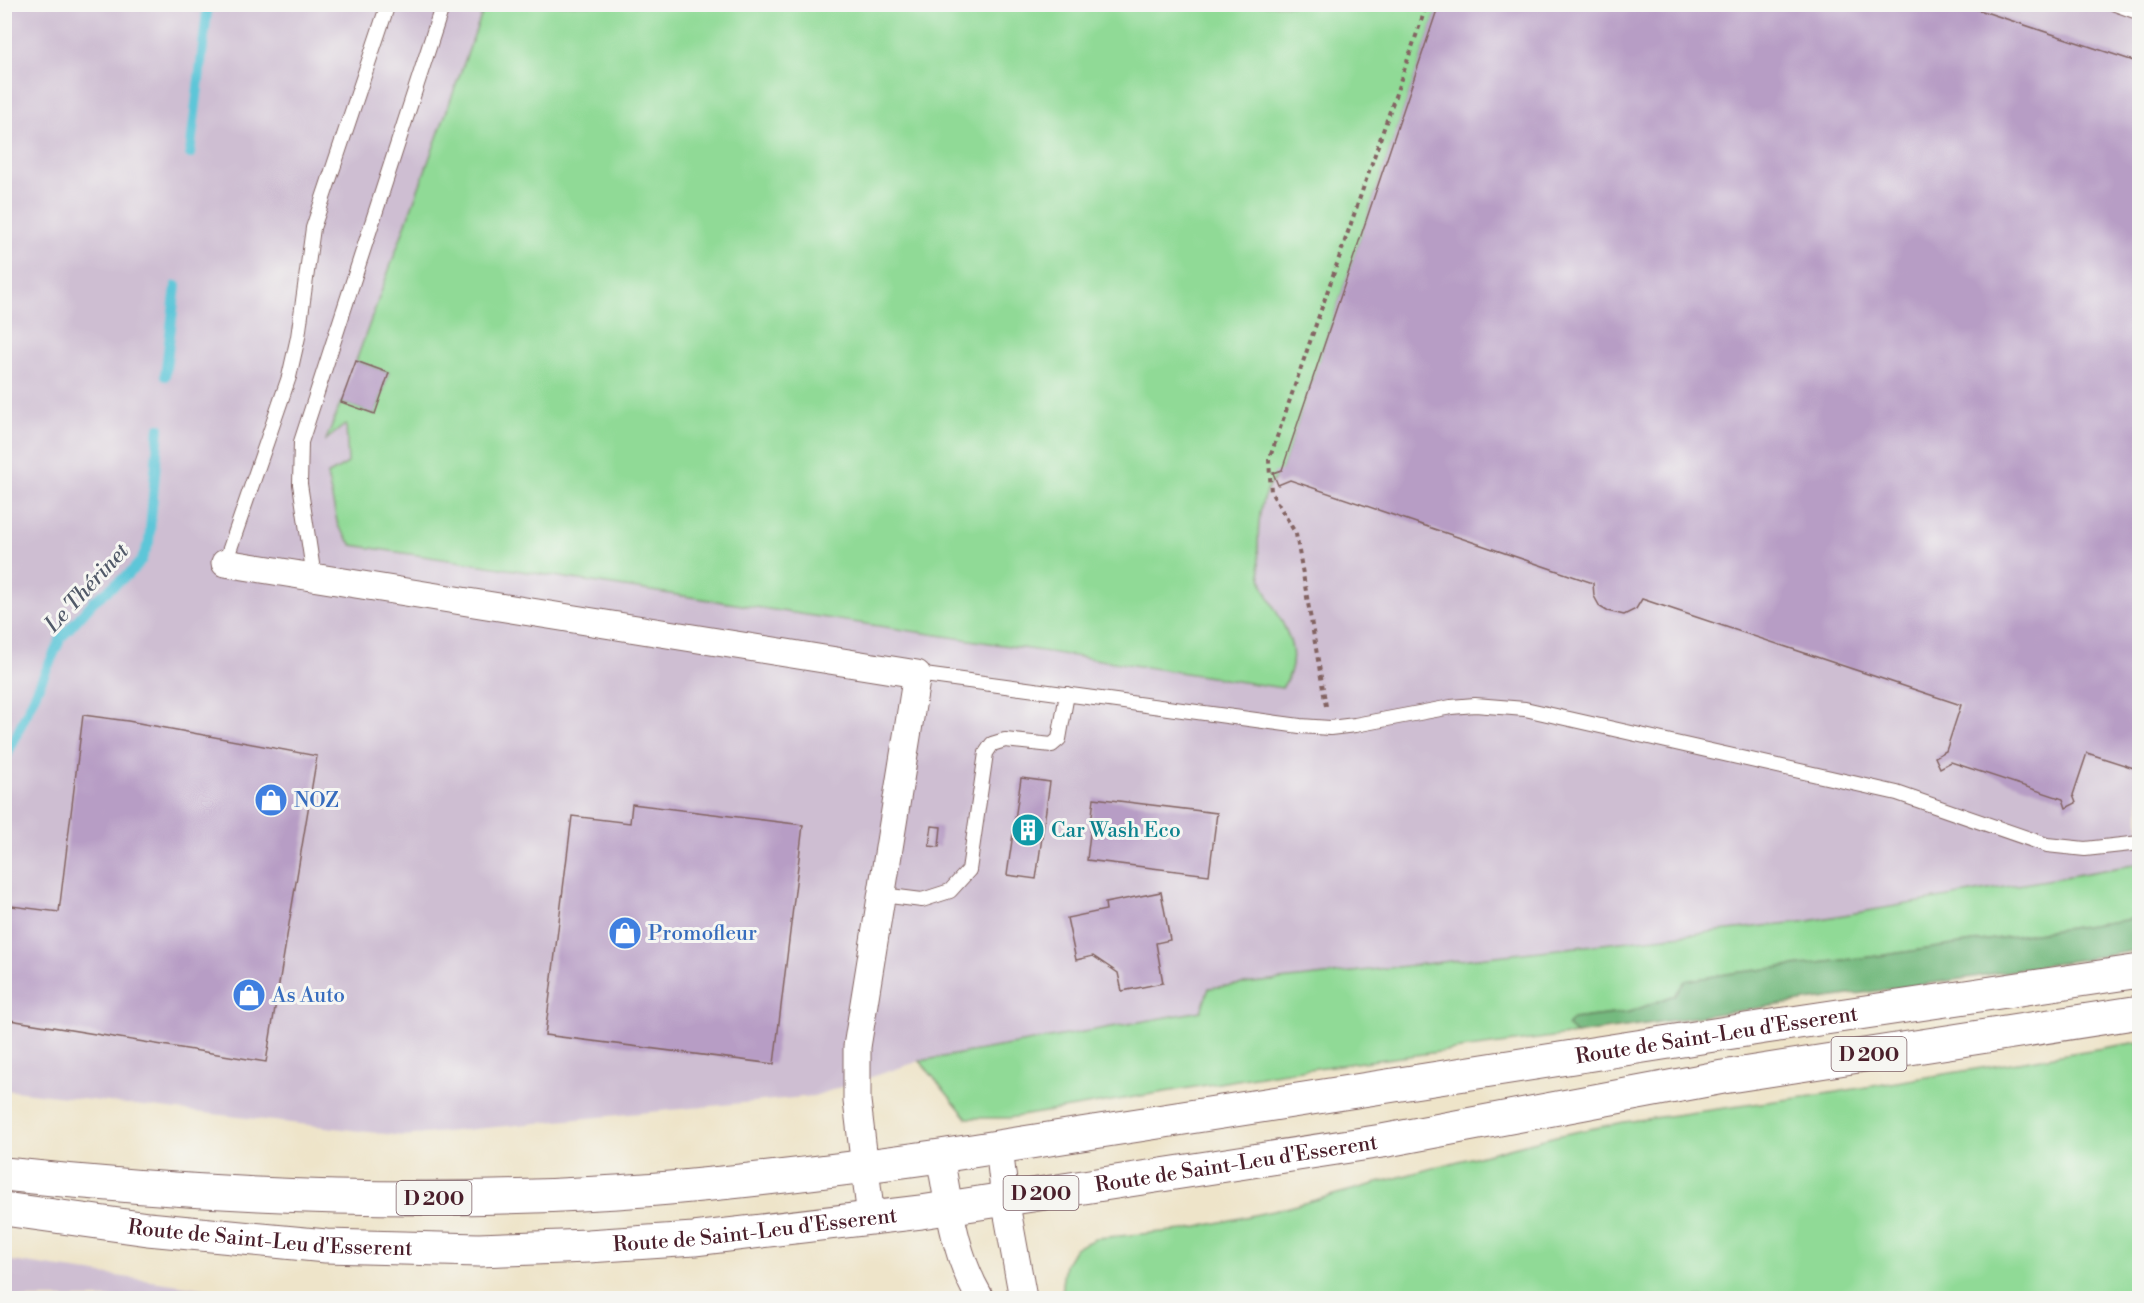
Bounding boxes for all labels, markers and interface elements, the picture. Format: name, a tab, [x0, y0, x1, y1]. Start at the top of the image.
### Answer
water label: Le Thérinet	[39, 538, 135, 639]
shop icon: NOZ	[253, 782, 289, 818]
place label: NOZ	[294, 788, 339, 814]
building icon: Car Wash Eco	[1010, 812, 1046, 848]
place label: Car Wash Eco	[1051, 818, 1181, 844]
shop icon: Promofleur	[607, 915, 643, 951]
place label: Promofleur	[648, 921, 757, 947]
shop icon: As Auto	[231, 977, 267, 1013]
place label: As Auto	[271, 983, 345, 1009]
street label: Route de Saint-Leu d'Esserent	[1574, 1001, 1860, 1070]
road number: D 200	[1832, 1037, 1906, 1071]
street label: Route de Saint-Leu d'Esserent	[1093, 1130, 1380, 1199]
road number: D 200	[1004, 1176, 1078, 1210]
road number: D 200	[396, 1181, 472, 1215]
street label: Route de Saint-Leu d'Esserent	[612, 1203, 899, 1258]
street label: Route de Saint-Leu d'Esserent	[126, 1214, 413, 1262]

